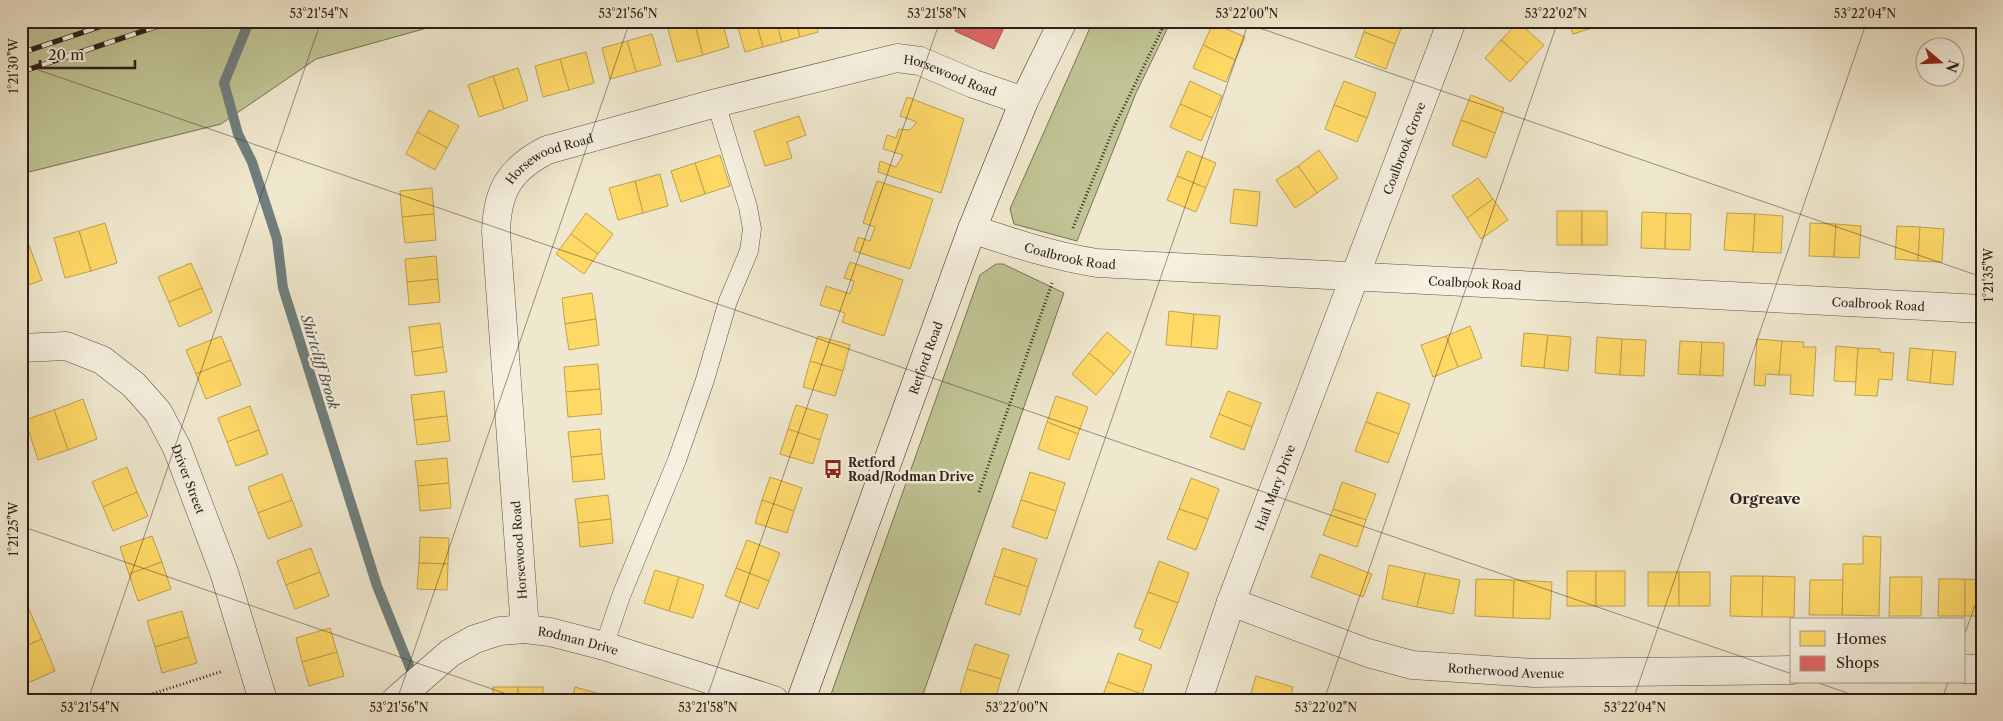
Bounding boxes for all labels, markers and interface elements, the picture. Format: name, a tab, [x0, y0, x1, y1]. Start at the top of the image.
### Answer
text: 53°21'54"N	[289, 6, 349, 21]
text: 53°21'56"N	[598, 6, 658, 21]
text: 53°21'58"N	[907, 6, 967, 21]
text: 53°22'00"N	[1215, 6, 1279, 21]
text: 53°22'02"N	[1525, 6, 1587, 21]
text: 53°22'04"N	[1834, 6, 1896, 21]
text: 1°21'30"W	[6, 38, 21, 94]
scale bar	[40, 38, 135, 70]
north arrow	[1916, 38, 1966, 88]
text: 20 m	[48, 45, 84, 64]
street label: Horsewood Road	[903, 51, 999, 99]
text: N	[1942, 58, 1963, 75]
street label: Coalbrook Grove	[1379, 99, 1428, 197]
street label: Horsewood Road	[502, 130, 595, 187]
street label: Coalbrook Road	[1023, 239, 1117, 272]
text: 1°21'35"W	[1981, 247, 1996, 302]
street label: Coalbrook Road	[1428, 273, 1522, 293]
street label: Coalbrook Road	[1831, 294, 1926, 314]
water label: Shirtcliff Brook	[297, 311, 343, 412]
street label: Retford Road	[905, 319, 946, 396]
street label: Driver Street	[169, 442, 209, 516]
street label: Hail Mary Drive	[1251, 442, 1298, 533]
place label: Retford Road/Rodman Drive	[848, 455, 974, 484]
bus stop icon: Retford Road/Rodman Drive	[822, 458, 844, 480]
district label: Orgreave	[1729, 489, 1801, 508]
street label: Horsewood Road	[508, 500, 530, 600]
text: 1°21'25"W	[6, 501, 21, 556]
legend	[1790, 618, 1966, 684]
street label: Rodman Drive	[537, 623, 621, 658]
text: Homes	[1836, 629, 1887, 648]
text: Shops	[1836, 653, 1879, 672]
street label: Rotherwood Avenue	[1447, 660, 1565, 681]
text: 53°21'54"N	[60, 700, 120, 715]
text: 53°21'56"N	[369, 700, 429, 715]
text: 53°21'58"N	[678, 700, 738, 715]
text: 53°22'00"N	[985, 700, 1049, 715]
text: 53°22'02"N	[1295, 700, 1357, 715]
text: 53°22'04"N	[1604, 700, 1666, 715]

